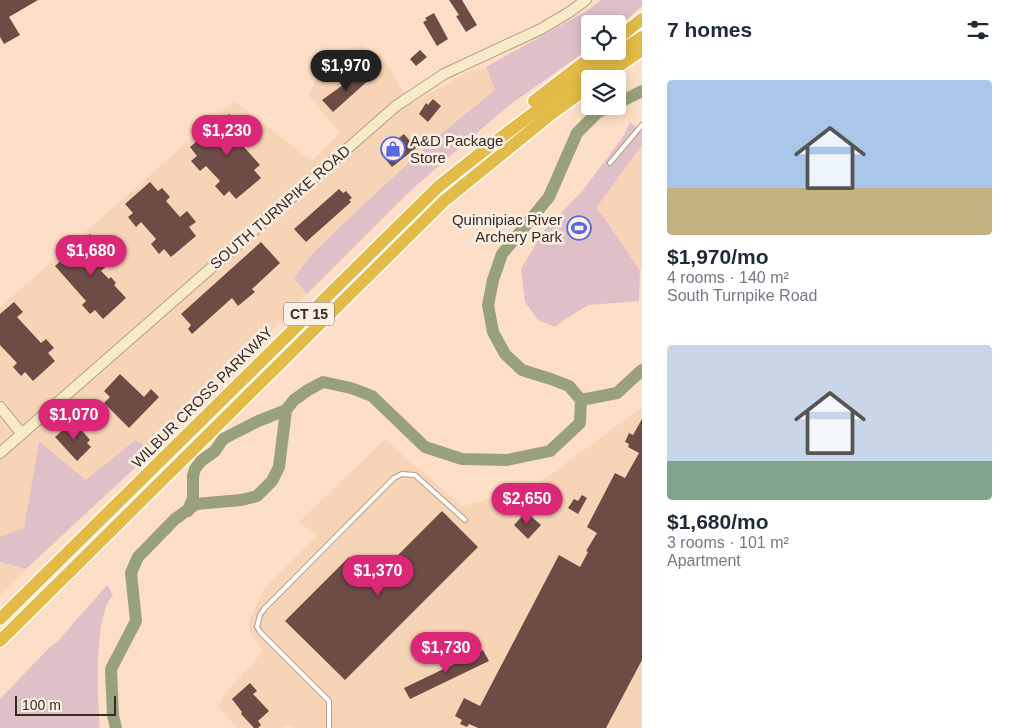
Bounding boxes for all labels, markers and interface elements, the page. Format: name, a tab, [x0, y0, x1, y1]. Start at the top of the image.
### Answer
map controls	[581, 15, 626, 115]
button: locate	[581, 15, 626, 60]
icon: filters	[964, 16, 992, 44]
text: 7 homes	[667, 18, 752, 41]
pin: $1,970	[305, 49, 387, 92]
text: $1,970	[322, 57, 370, 74]
button: layers	[581, 70, 626, 115]
icon: home	[785, 113, 875, 203]
pin: $1,230	[186, 114, 268, 157]
text: $1,230	[203, 122, 251, 139]
place label: A&D Package Store	[410, 132, 503, 166]
shop icon: A&D Package Store	[380, 136, 406, 162]
street label: SOUTH TURNPIKE ROAD	[207, 142, 354, 272]
place label: Quinnipiac River Archery Park	[452, 211, 562, 245]
sports icon: Quinnipiac River Archery Park	[566, 215, 592, 241]
pin: $1,680	[50, 234, 132, 277]
text: $1,680	[67, 242, 115, 259]
text: $1,970/mo	[667, 245, 769, 268]
text: 4 rooms · 140 m²	[667, 269, 789, 286]
text: South Turnpike Road	[667, 287, 817, 304]
road number: CT 15	[284, 302, 334, 326]
street label: WILBUR CROSS PARKWAY	[128, 323, 276, 471]
icon: home	[785, 378, 875, 468]
pin: $1,070	[33, 398, 115, 441]
text: $1,070	[50, 406, 98, 423]
pin: $2,650	[486, 482, 568, 525]
text: $2,650	[503, 490, 551, 507]
text: $1,680/mo	[667, 510, 769, 533]
text: 3 rooms · 101 m²	[667, 534, 789, 551]
text: Apartment	[667, 552, 741, 569]
pin: $1,370	[337, 554, 419, 597]
text: $1,370	[354, 562, 402, 579]
pin: $1,730	[405, 632, 487, 674]
text: $1,730	[422, 639, 470, 656]
scale bar	[15, 693, 116, 716]
text: 100 m	[22, 697, 61, 713]

